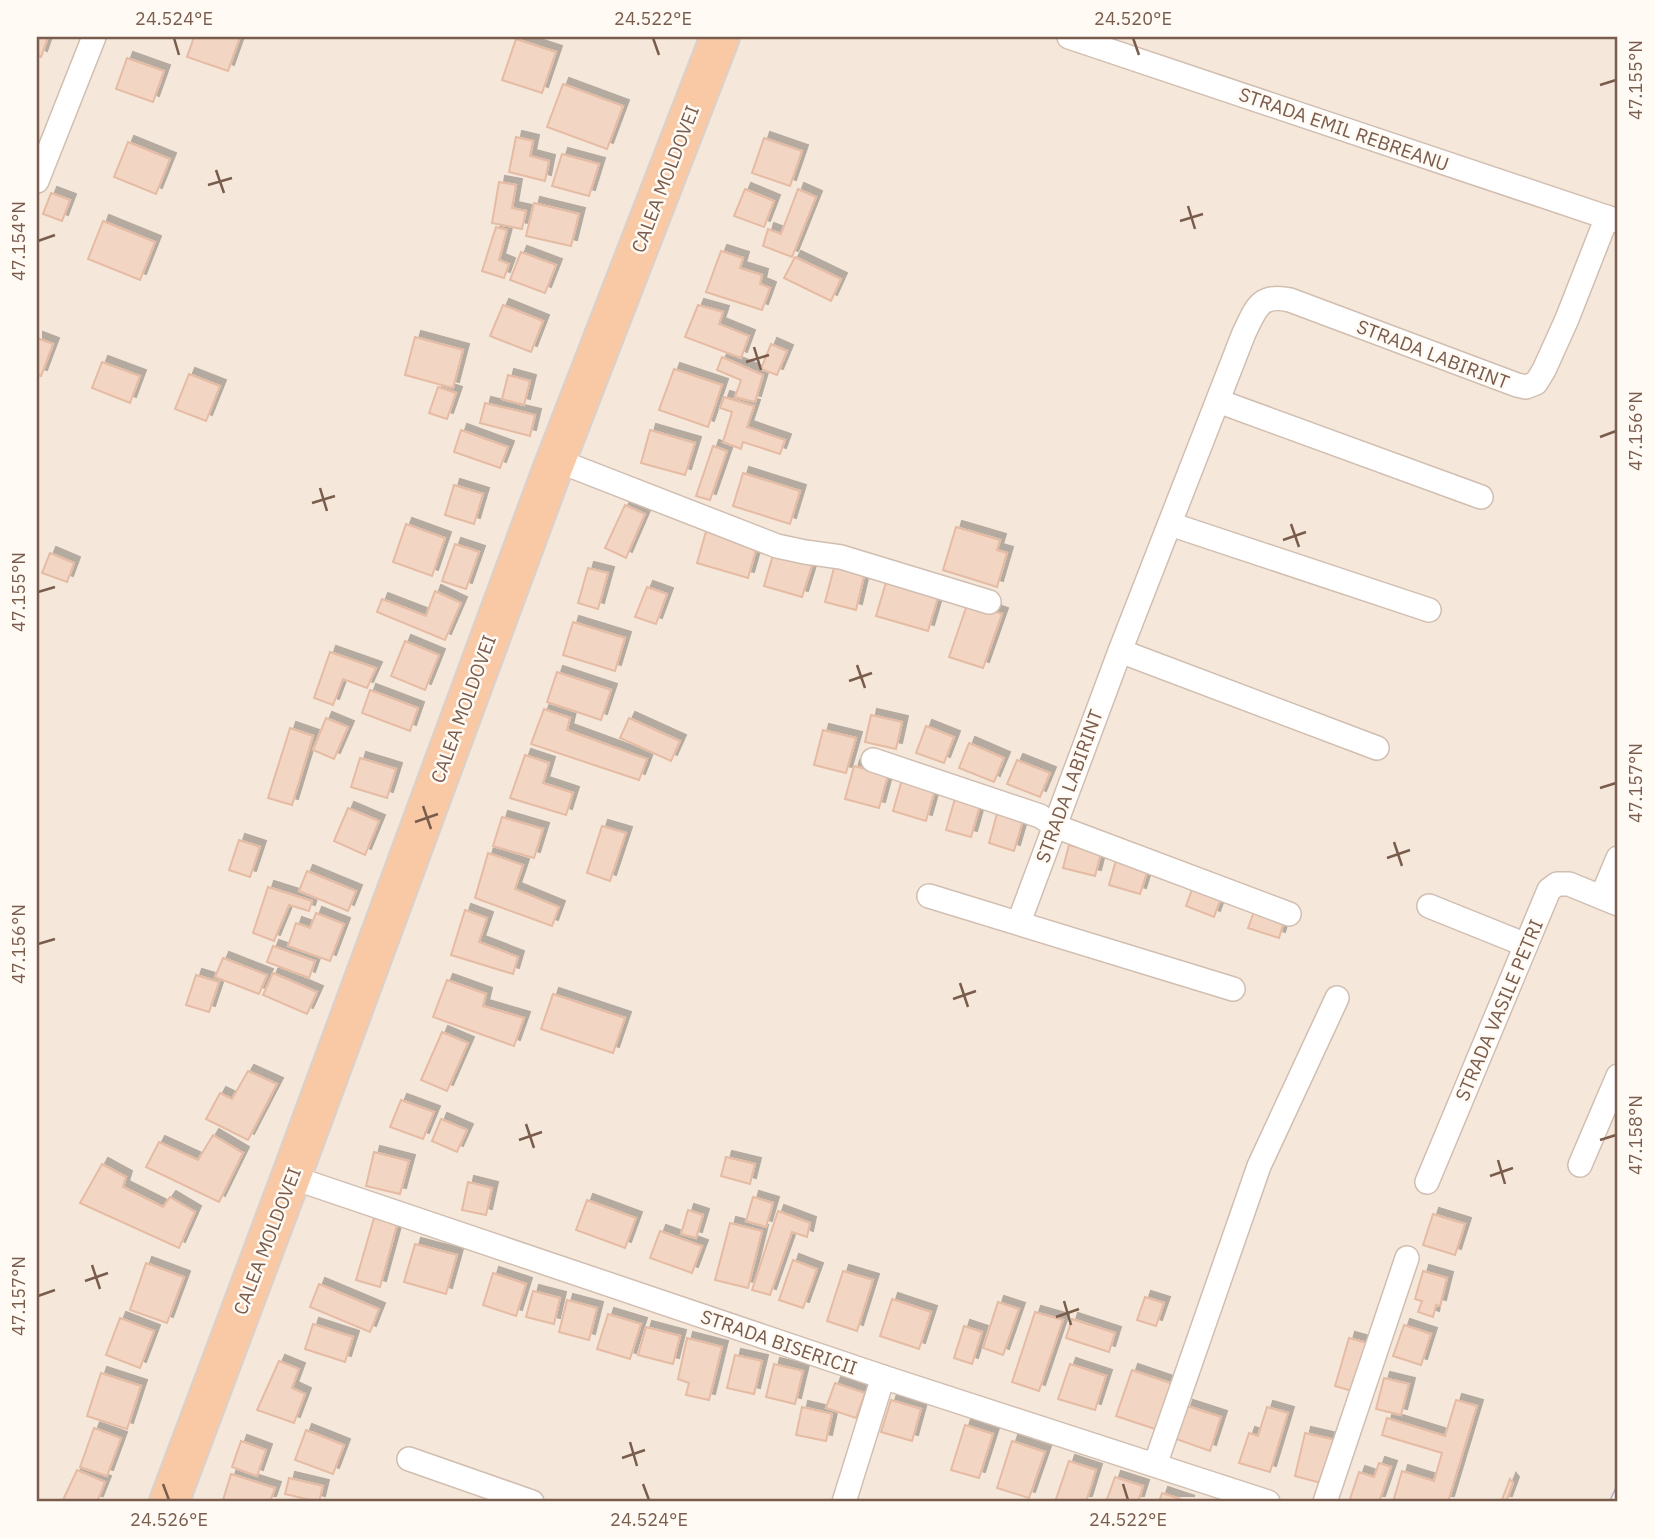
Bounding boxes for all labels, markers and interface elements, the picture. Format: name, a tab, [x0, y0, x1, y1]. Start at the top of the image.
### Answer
text: 24.524°E	[135, 7, 213, 30]
text: 24.522°E	[614, 7, 692, 30]
text: 24.520°E	[1094, 7, 1172, 30]
text: 47.155°N	[1624, 40, 1647, 120]
street label: STRADA EMIL REBREANU	[1236, 82, 1452, 176]
street label: CALEA MOLDOVEI	[626, 102, 704, 256]
text: 47.154°N	[7, 201, 30, 281]
street label: STRADA LABIRINT	[1353, 314, 1513, 394]
text: 47.156°N	[1624, 391, 1647, 471]
text: 47.155°N	[7, 552, 30, 632]
street label: CALEA MOLDOVEI	[425, 632, 501, 786]
street label: STRADA LABIRINT	[1030, 706, 1108, 866]
text: 47.157°N	[1624, 743, 1647, 823]
text: 47.156°N	[7, 904, 30, 984]
street label: STRADA VASILE PETRI	[1450, 916, 1548, 1104]
text: 47.158°N	[1624, 1095, 1647, 1175]
street label: CALEA MOLDOVEI	[228, 1164, 306, 1318]
text: 47.157°N	[7, 1256, 30, 1336]
street label: STRADA BISERICII	[698, 1304, 860, 1380]
text: 24.526°E	[130, 1508, 208, 1531]
text: 24.524°E	[610, 1508, 688, 1531]
text: 24.522°E	[1089, 1508, 1167, 1531]

